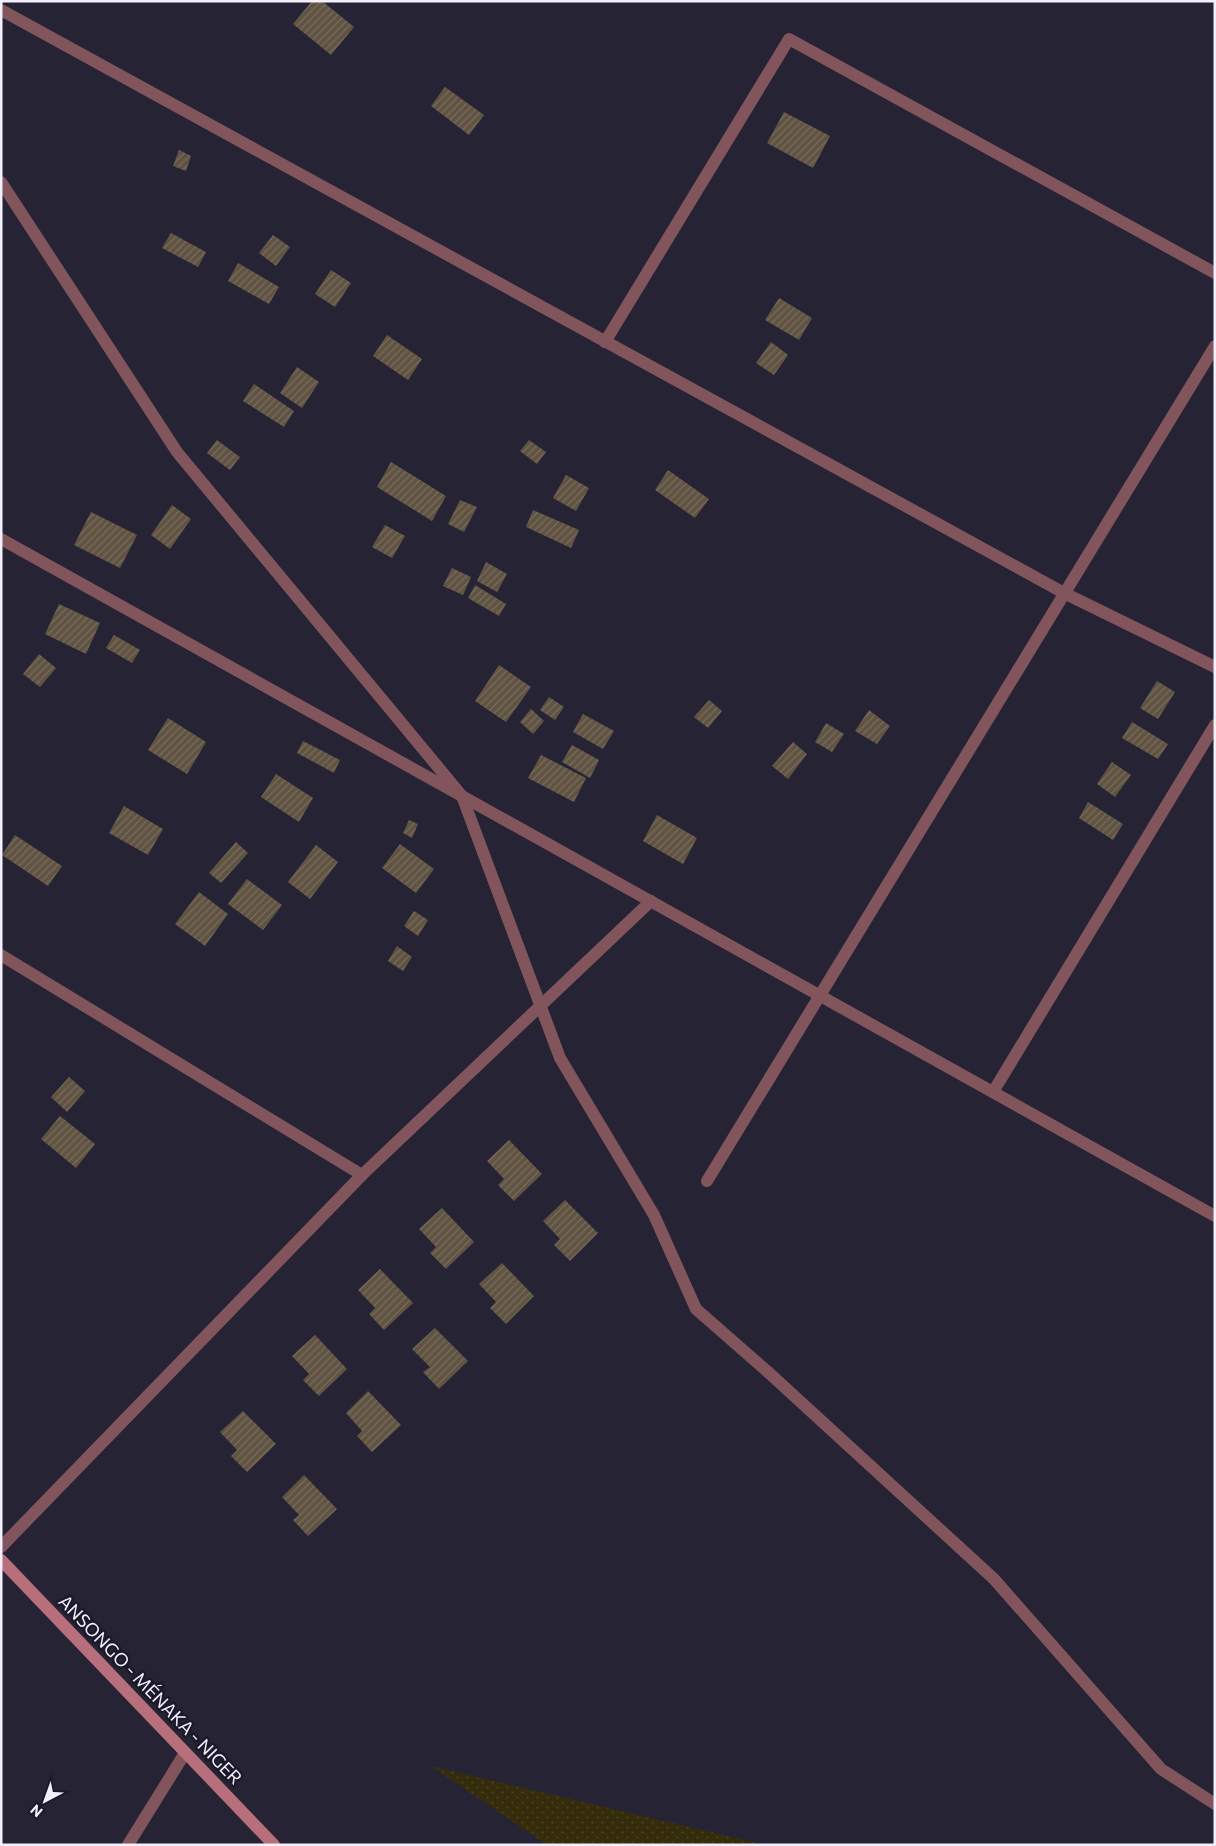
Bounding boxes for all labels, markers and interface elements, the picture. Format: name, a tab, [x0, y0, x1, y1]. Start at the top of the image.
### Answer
street label: ANSONGO - MÉNAKA - NIGER	[54, 1590, 247, 1789]
north arrow	[20, 1776, 70, 1826]
text: N	[27, 1801, 46, 1821]

